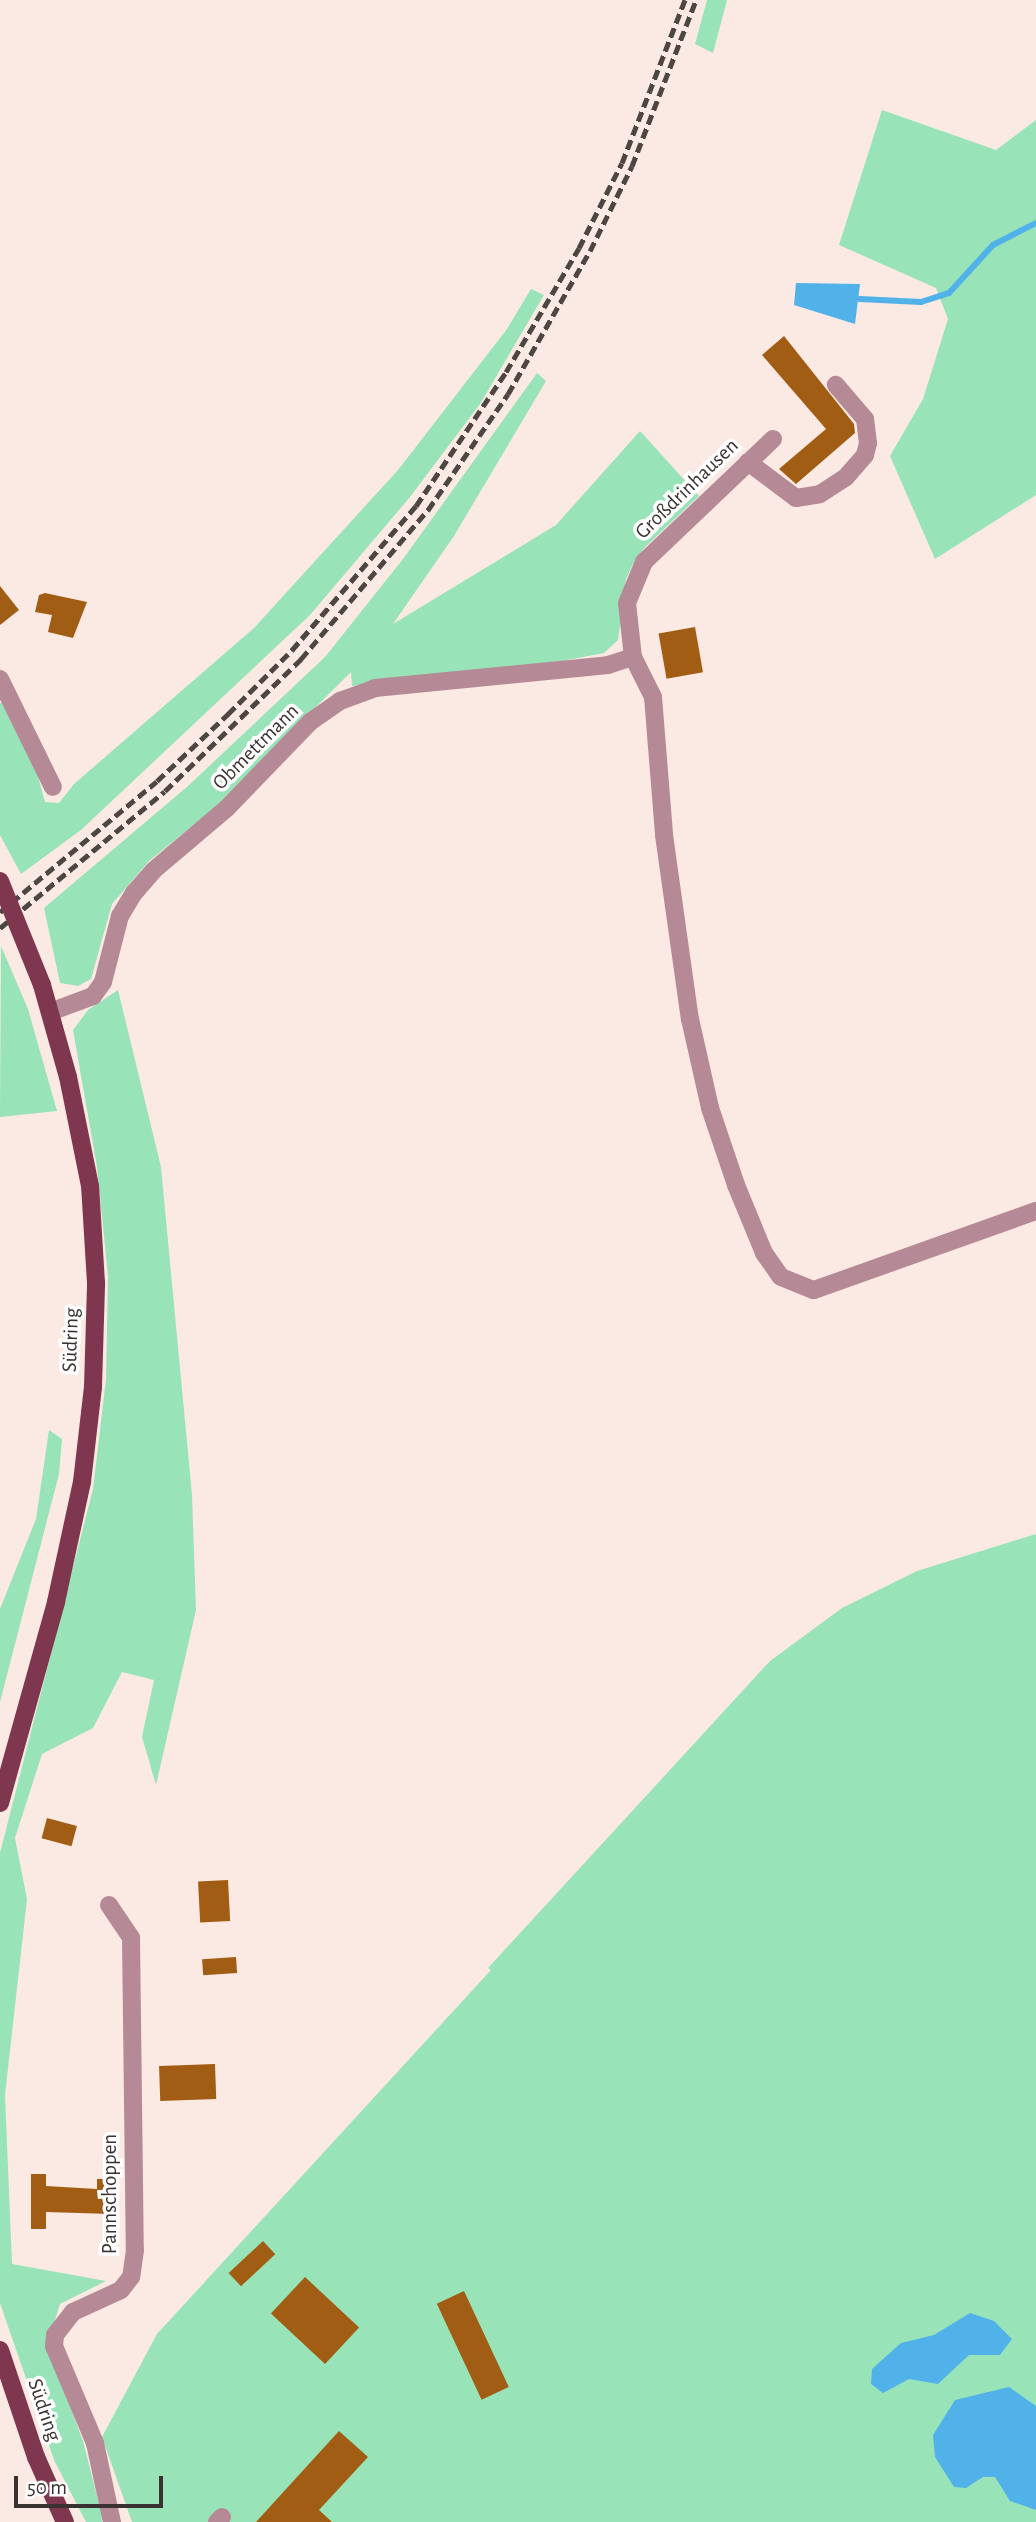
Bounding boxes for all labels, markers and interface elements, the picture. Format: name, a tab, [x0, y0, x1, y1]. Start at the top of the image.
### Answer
street label: Großdrinhausen	[630, 433, 744, 545]
street label: Obmettmann	[208, 699, 304, 795]
street label: Südring	[57, 1307, 85, 1373]
street label: Pannschoppen	[97, 2134, 123, 2254]
street label: Südring	[22, 2375, 66, 2445]
scale bar	[18, 2462, 166, 2506]
text: 50 m	[27, 2477, 67, 2498]

